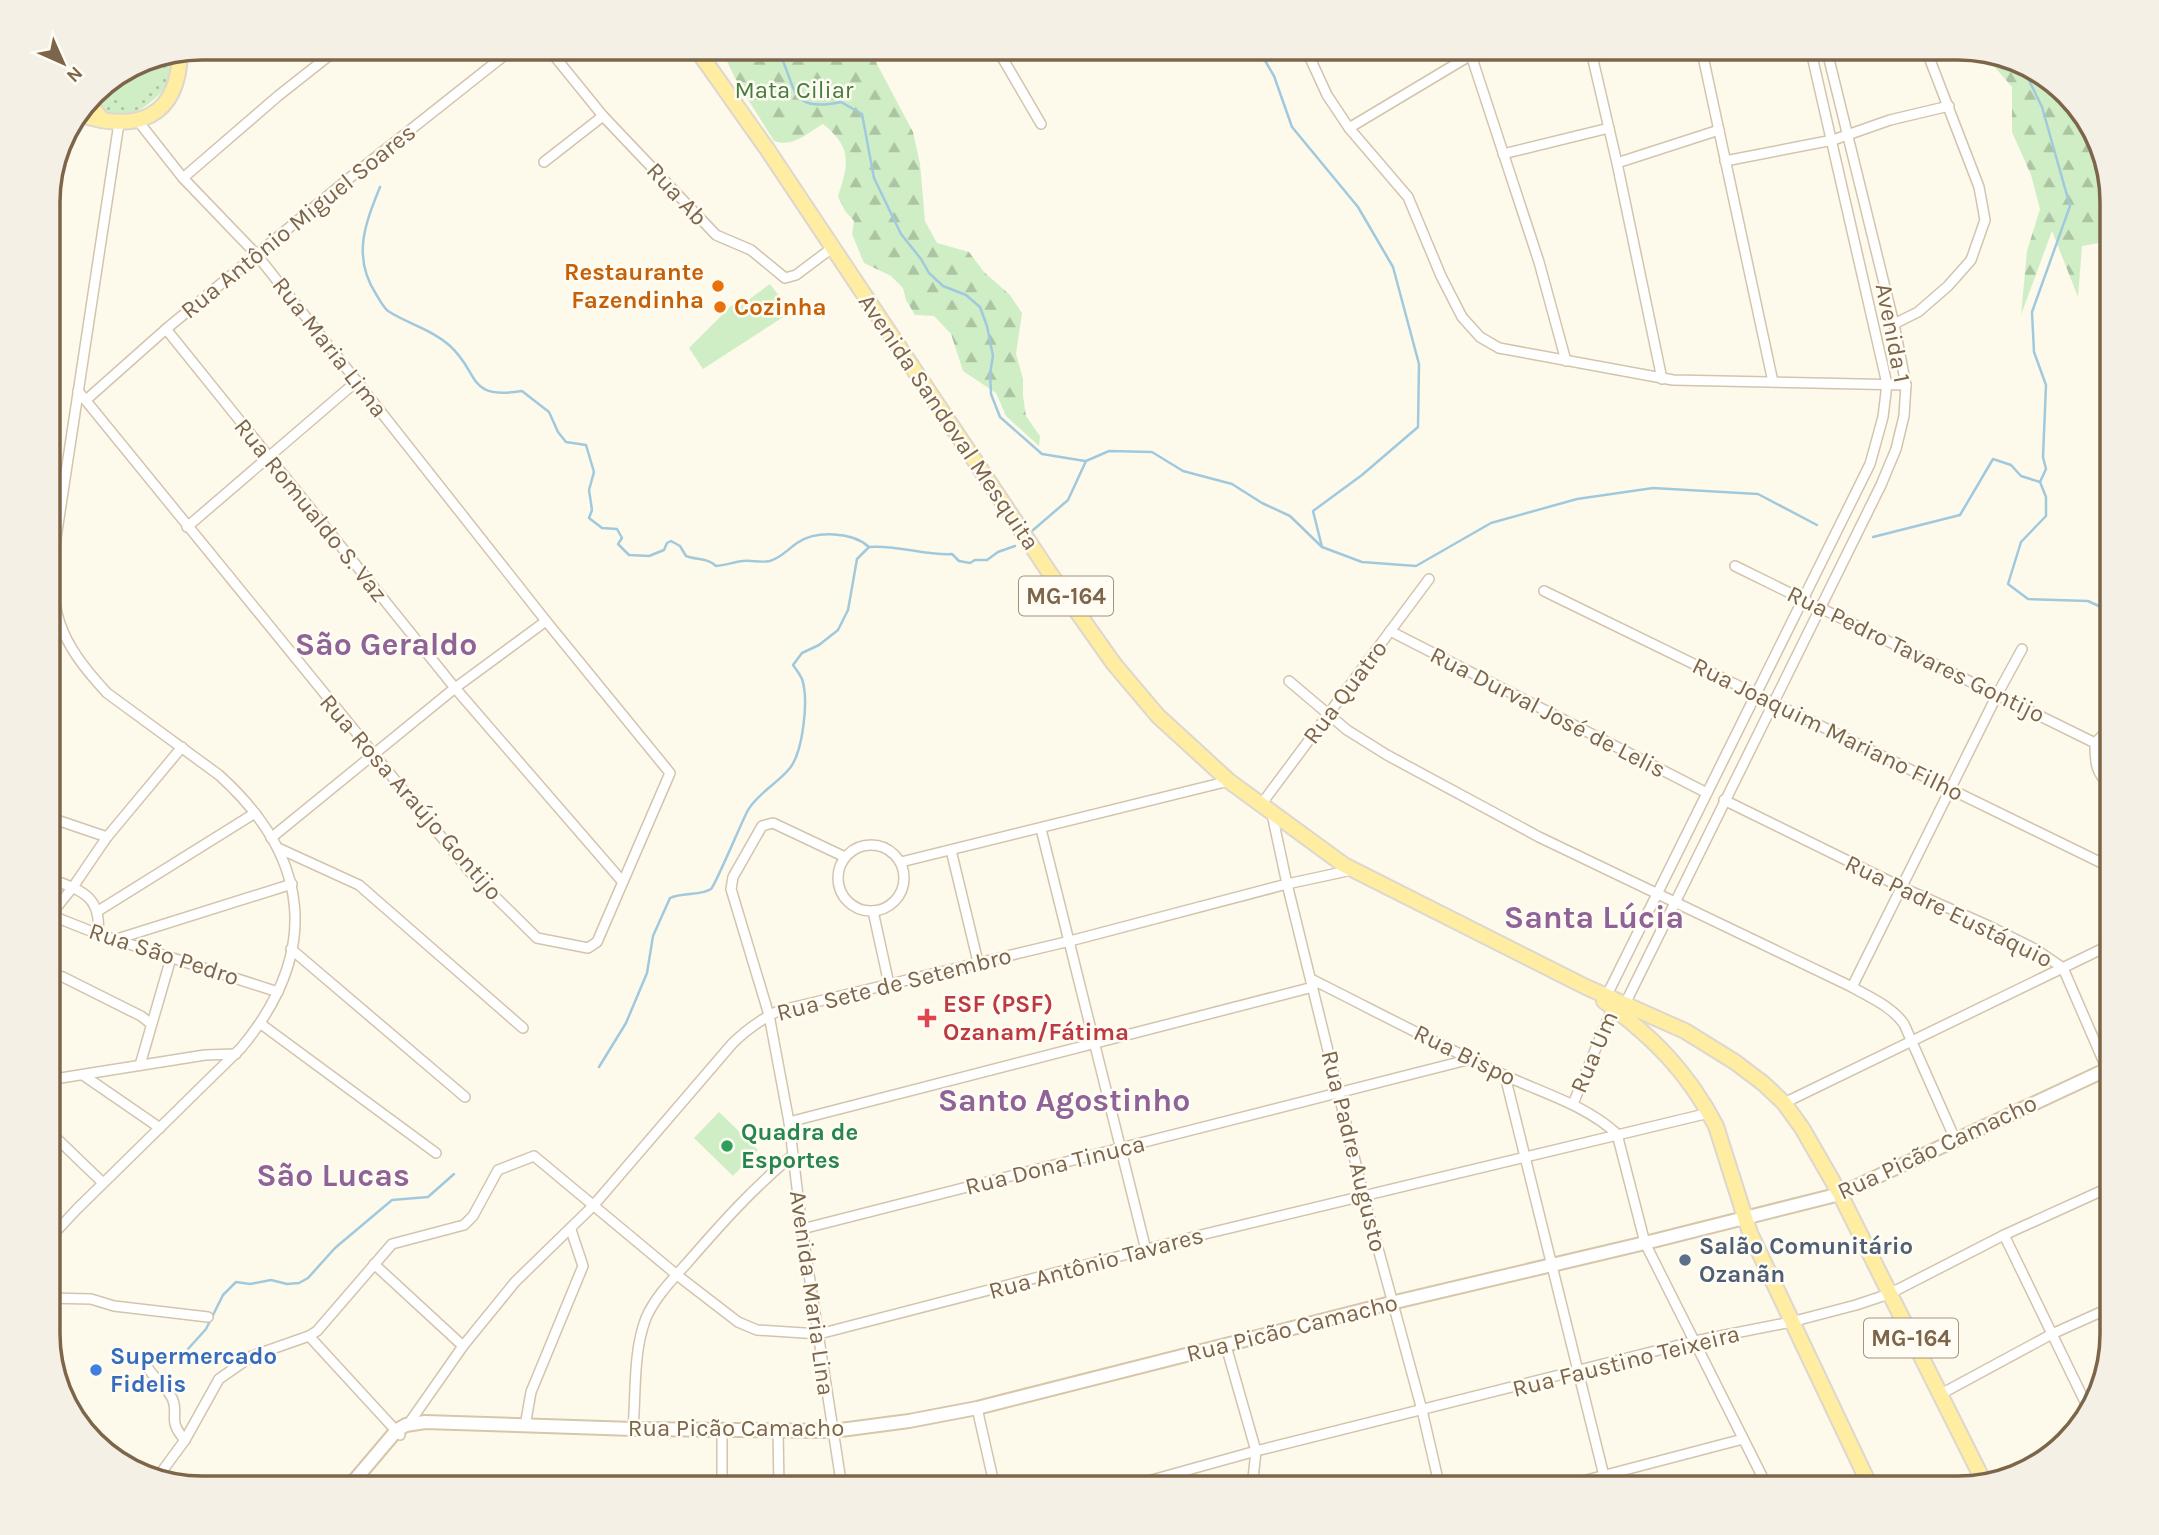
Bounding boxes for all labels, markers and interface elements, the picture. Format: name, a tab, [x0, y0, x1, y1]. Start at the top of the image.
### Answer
north arrow	[28, 28, 98, 98]
text: N	[62, 62, 87, 87]
park label: Mata Ciliar	[734, 76, 854, 104]
street label: Rua Antônio Miguel Soares	[175, 118, 421, 324]
street label: Rua Ab	[641, 157, 713, 231]
place label: Restaurante Fazendinha	[564, 258, 704, 314]
street label: Rua Maria Lima	[266, 271, 394, 423]
marker: Restaurante Fazendinha	[710, 278, 726, 294]
street label: Avenida 1	[1870, 281, 1916, 385]
street label: Avenida Sandoval Mesquita	[853, 289, 1045, 555]
place label: Cozinha	[734, 293, 827, 321]
marker: Cozinha	[712, 299, 728, 315]
street label: Rua Romualdo S. Vaz	[228, 413, 394, 607]
road number: MG-164	[1019, 576, 1113, 616]
street label: Rua Pedro Tavares Gontijo	[1783, 579, 2049, 729]
district label: São Geraldo	[295, 626, 477, 663]
street label: Rua Quatro	[1297, 635, 1393, 749]
street label: Rua Durval José de Lelis	[1426, 640, 1670, 784]
street label: Rua Joaquim Mariano Filho	[1688, 651, 1968, 807]
street label: Rua Rosa Araújo Gontijo	[314, 688, 508, 906]
street label: Rua Padre Eustáquio	[1841, 849, 2057, 973]
district label: Santa Lúcia	[1504, 899, 1684, 936]
street label: Rua São Pedro	[85, 917, 243, 991]
street label: Rua Sete de Setembro	[774, 941, 1014, 1027]
place label: ESF (PSF) Ozanam/Fátima	[943, 990, 1129, 1046]
street label: Rua Um	[1564, 1007, 1624, 1097]
marker: ESF (PSF) Ozanam/Fátima	[917, 1008, 937, 1028]
street label: Rua Bispo	[1409, 1018, 1521, 1092]
street label: Rua Padre Augusto	[1315, 1047, 1393, 1255]
district label: Santo Agostinho	[938, 1082, 1190, 1119]
street label: Rua Picão Camacho	[1833, 1089, 2041, 1205]
place label: Quadra de Esportes	[741, 1118, 858, 1174]
street label: Rua Dona Tinuca	[962, 1129, 1148, 1201]
marker: Quadra de Esportes	[719, 1138, 735, 1154]
district label: São Lucas	[256, 1157, 410, 1194]
street label: Avenida Maria Lina	[784, 1189, 840, 1397]
street label: Rua Antônio Tavares	[986, 1221, 1206, 1305]
place label: Salão Comunitário Ozanãn	[1699, 1232, 1913, 1288]
marker: Salão Comunitário Ozanãn	[1677, 1252, 1693, 1268]
street label: Rua Picão Camacho	[1184, 1288, 1400, 1368]
road number: MG-164	[1864, 1318, 1958, 1358]
street label: Rua Faustino Teixeira	[1509, 1319, 1743, 1403]
place label: Supermercado Fidelis	[110, 1342, 277, 1398]
marker: Supermercado Fidelis	[88, 1362, 104, 1378]
street label: Rua Picão Camacho	[628, 1414, 844, 1442]

